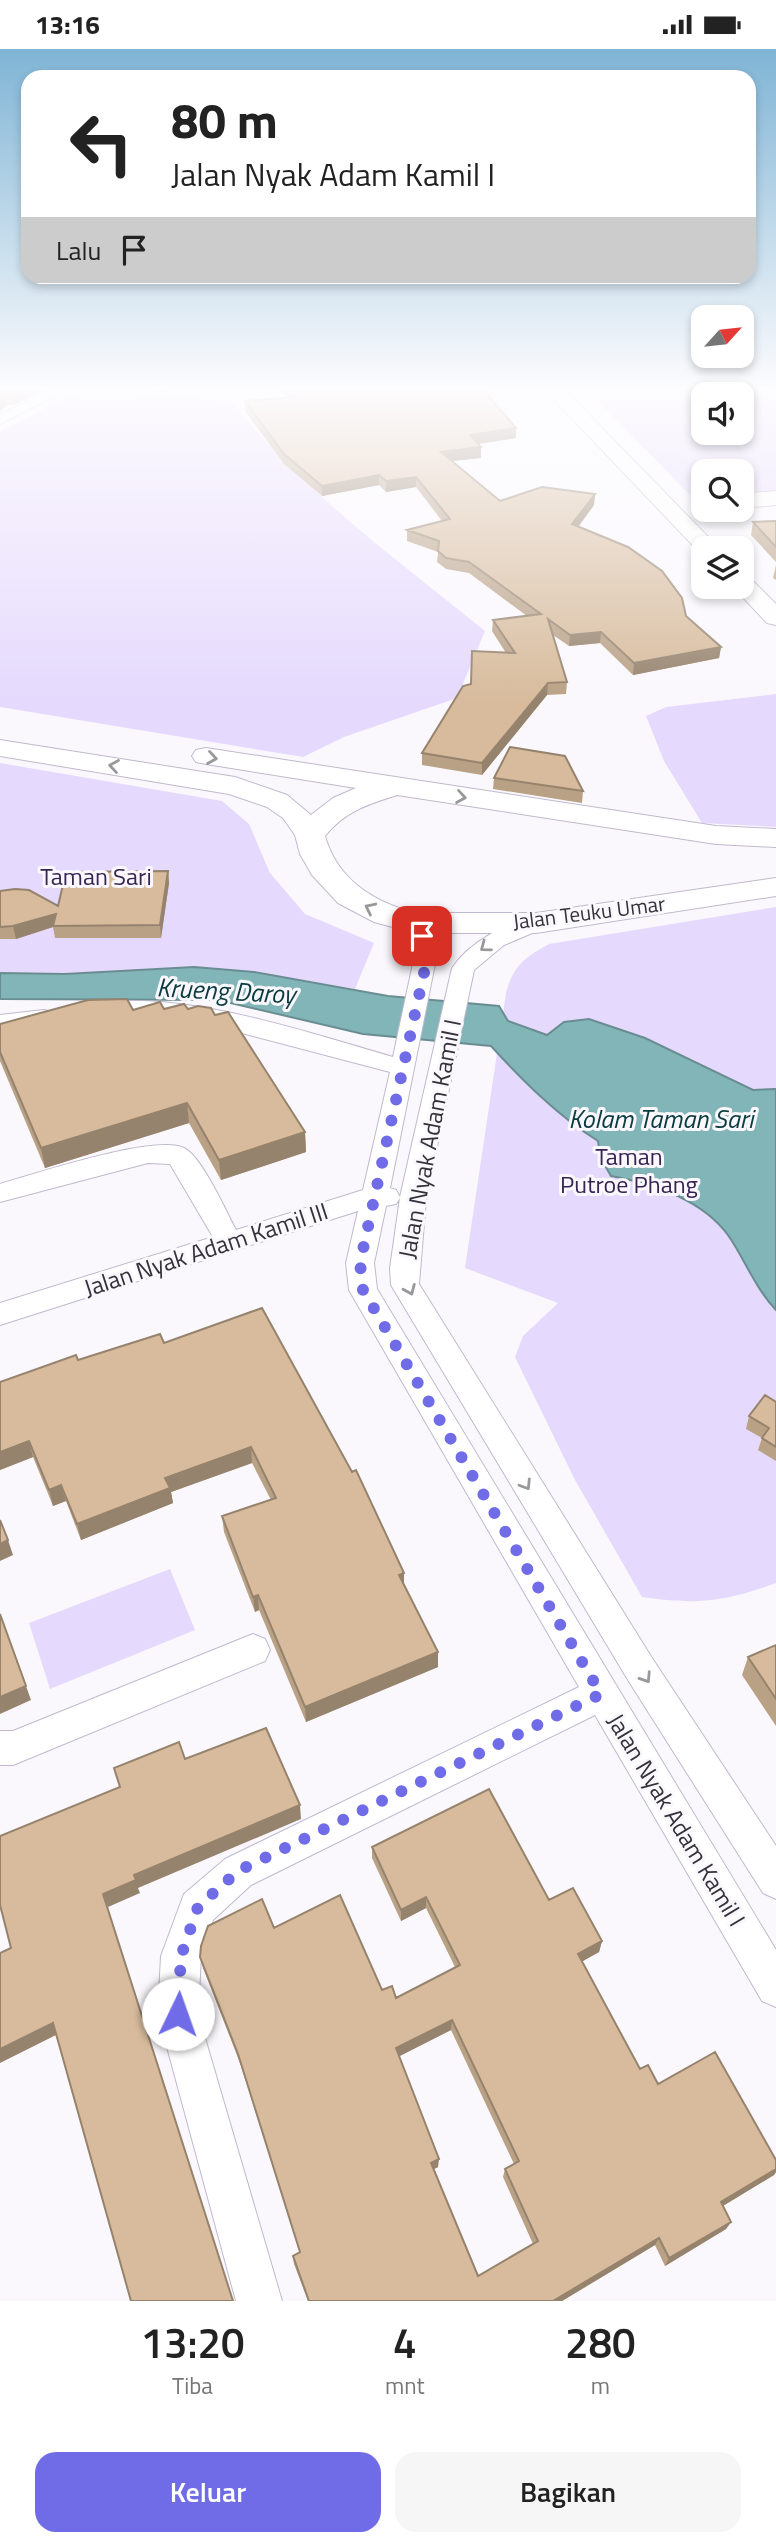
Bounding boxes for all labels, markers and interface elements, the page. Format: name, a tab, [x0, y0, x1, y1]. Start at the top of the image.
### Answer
text: 13:16	[35, 5, 100, 44]
text: 80 m	[171, 82, 278, 157]
icon: left	[56, 98, 147, 189]
text: Jalan Nyak Adam Kamil I	[171, 150, 495, 198]
text: Lalu	[56, 231, 101, 270]
icon: arrive	[115, 231, 153, 269]
north arrow	[691, 305, 754, 367]
map controls	[691, 305, 754, 599]
button: sound	[691, 382, 754, 445]
button: search	[691, 459, 754, 522]
button: layers	[691, 536, 754, 599]
one-way arrow	[207, 750, 218, 765]
one-way arrow	[108, 759, 120, 774]
one-way arrow	[456, 789, 467, 804]
park label: Taman Sari	[40, 858, 152, 894]
street label: Jalan Teuku Umar	[511, 887, 667, 937]
one-way arrow	[365, 902, 377, 916]
pin	[392, 906, 452, 966]
icon: arrive	[403, 917, 441, 955]
one-way arrow	[480, 939, 492, 952]
water label: Krueng Daroy	[156, 967, 299, 1014]
street label: Jalan Nyak Adam Kamil I	[388, 1016, 470, 1262]
water label: Kolam Taman Sari	[569, 1099, 756, 1138]
park label: Taman Putroe Phang	[560, 1138, 698, 1202]
street label: Jalan Nyak Adam Kamil III	[79, 1193, 332, 1306]
one-way arrow	[402, 1283, 416, 1295]
one-way arrow	[518, 1477, 531, 1490]
one-way arrow	[638, 1670, 650, 1683]
street label: Jalan Nyak Adam Kamil I	[599, 1706, 755, 1933]
position arrow	[141, 1977, 215, 2051]
text: 13:20	[140, 2310, 245, 2374]
text: 4	[393, 2310, 417, 2374]
text: 280	[565, 2310, 636, 2374]
text: Tiba	[172, 2368, 213, 2403]
text: mnt	[385, 2368, 425, 2403]
text: m	[591, 2368, 610, 2403]
button: Keluar	[35, 2452, 381, 2532]
button: Bagikan	[395, 2452, 741, 2532]

